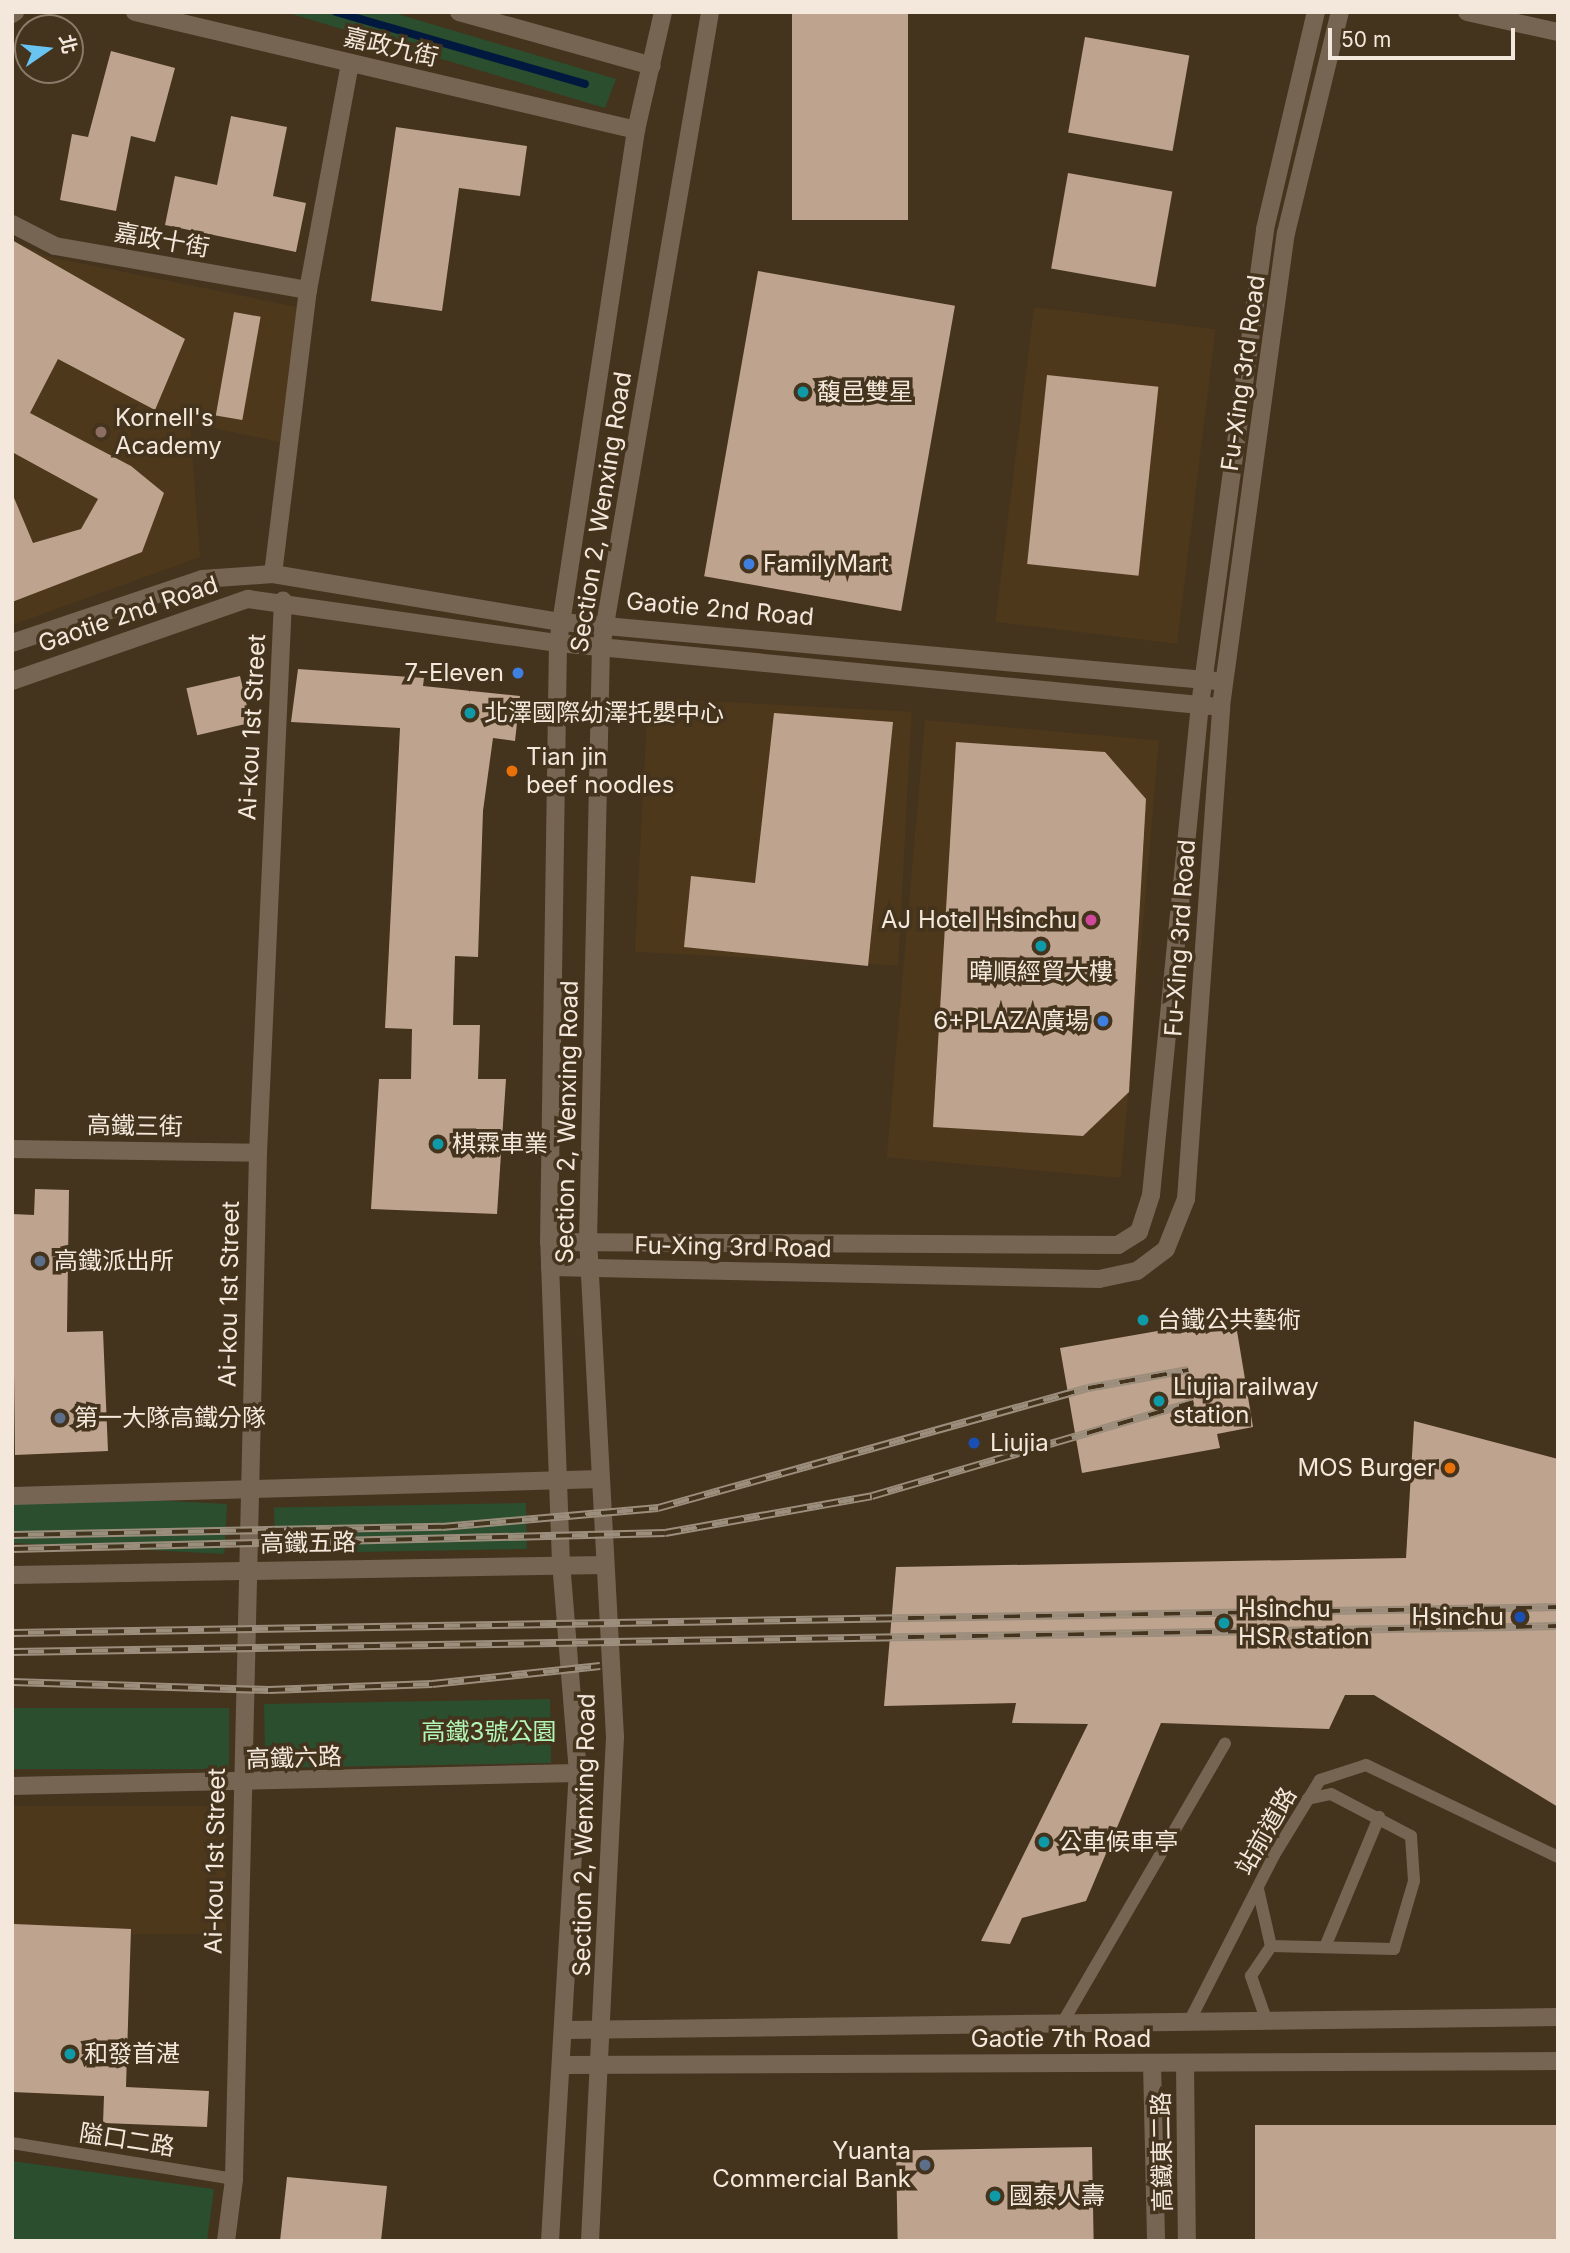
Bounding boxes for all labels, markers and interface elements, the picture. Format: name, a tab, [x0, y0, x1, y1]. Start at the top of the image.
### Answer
north arrow	[14, 14, 84, 84]
scale bar	[1332, 14, 1519, 58]
street label: 嘉政九街	[341, 22, 441, 72]
text: 50 m	[1341, 27, 1391, 52]
text: 北	[54, 32, 81, 56]
street label: 嘉政十街	[112, 217, 212, 263]
street label: Fu-Xing 3rd Road	[1215, 273, 1271, 473]
street label: Section 2, Wenxing Road	[565, 370, 637, 654]
place label: 馥邑雙星	[817, 378, 913, 406]
marker: 馥邑雙星	[795, 384, 811, 400]
place label: Kornell's Academy	[115, 404, 222, 460]
marker: Kornell's Academy	[93, 424, 109, 440]
place label: FamilyMart	[763, 550, 889, 578]
marker: FamilyMart	[741, 556, 757, 572]
street label: Gaotie 2nd Road	[34, 570, 222, 658]
street label: Gaotie 2nd Road	[625, 586, 815, 632]
street label: Ai-kou 1st Street	[233, 633, 271, 821]
place label: 7-Eleven	[404, 659, 504, 687]
marker: 7-Eleven	[510, 665, 526, 681]
place label: 北澤國際幼澤托嬰中心	[484, 699, 724, 727]
marker: 北澤國際幼澤托嬰中心	[462, 705, 478, 721]
place label: Tian jin beef noodles	[526, 743, 674, 799]
marker: Tian jin beef noodles	[504, 763, 520, 779]
street label: Fu-Xing 3rd Road	[1159, 839, 1201, 1037]
place label: AJ Hotel Hsinchu	[881, 906, 1077, 934]
marker: AJ Hotel Hsinchu	[1083, 912, 1099, 928]
marker: 暐順經貿大樓	[1033, 938, 1049, 954]
place label: 暐順經貿大樓	[969, 958, 1113, 986]
street label: Section 2, Wenxing Road	[550, 980, 584, 1264]
place label: 6+PLAZA廣場	[933, 1007, 1089, 1035]
marker: 6+PLAZA廣場	[1095, 1013, 1111, 1029]
street label: 高鐵三街	[87, 1111, 183, 1141]
place label: 棋霖車業	[452, 1130, 548, 1158]
marker: 棋霖車業	[430, 1136, 446, 1152]
street label: Ai-kou 1st Street	[213, 1201, 245, 1387]
street label: Fu-Xing 3rd Road	[634, 1231, 832, 1263]
place label: 高鐵派出所	[54, 1247, 174, 1275]
marker: 高鐵派出所	[32, 1253, 48, 1269]
place label: 台鐵公共藝術	[1157, 1306, 1301, 1334]
marker: 台鐵公共藝術	[1135, 1312, 1151, 1328]
place label: Liujia railway station	[1173, 1373, 1319, 1429]
marker: Liujia railway station	[1151, 1393, 1167, 1409]
place label: 第一大隊高鐵分隊	[74, 1404, 266, 1432]
marker: 第一大隊高鐵分隊	[52, 1410, 68, 1426]
place label: Liujia	[990, 1429, 1049, 1457]
marker: Liujia	[964, 1433, 984, 1453]
place label: MOS Burger	[1298, 1454, 1436, 1482]
marker: MOS Burger	[1442, 1460, 1458, 1476]
street label: 高鐵五路	[260, 1528, 356, 1558]
place label: Hsinchu HSR station	[1238, 1595, 1370, 1651]
place label: Hsinchu	[1411, 1603, 1504, 1631]
marker: Hsinchu	[1510, 1607, 1530, 1627]
marker: Hsinchu HSR station	[1216, 1615, 1232, 1631]
street label: Section 2, Wenxing Road	[567, 1693, 601, 1977]
park label: 高鐵3號公園	[422, 1718, 556, 1746]
street label: 高鐵六路	[246, 1742, 342, 1774]
street label: Ai-kou 1st Street	[199, 1768, 231, 1954]
street label: 站前道路	[1230, 1782, 1302, 1880]
place label: 公車候車亭	[1058, 1828, 1178, 1856]
marker: 公車候車亭	[1036, 1834, 1052, 1850]
street label: Gaotie 7th Road	[971, 2025, 1151, 2053]
place label: 和發首湛	[84, 2040, 180, 2068]
marker: 和發首湛	[62, 2046, 78, 2062]
street label: 高鐵東二路	[1147, 2092, 1177, 2212]
street label: 隘口二路	[77, 2118, 177, 2162]
place label: Yuanta Commercial Bank	[712, 2137, 911, 2193]
marker: Yuanta Commercial Bank	[917, 2157, 933, 2173]
place label: 國泰人壽	[1009, 2182, 1105, 2210]
marker: 國泰人壽	[987, 2188, 1003, 2204]

